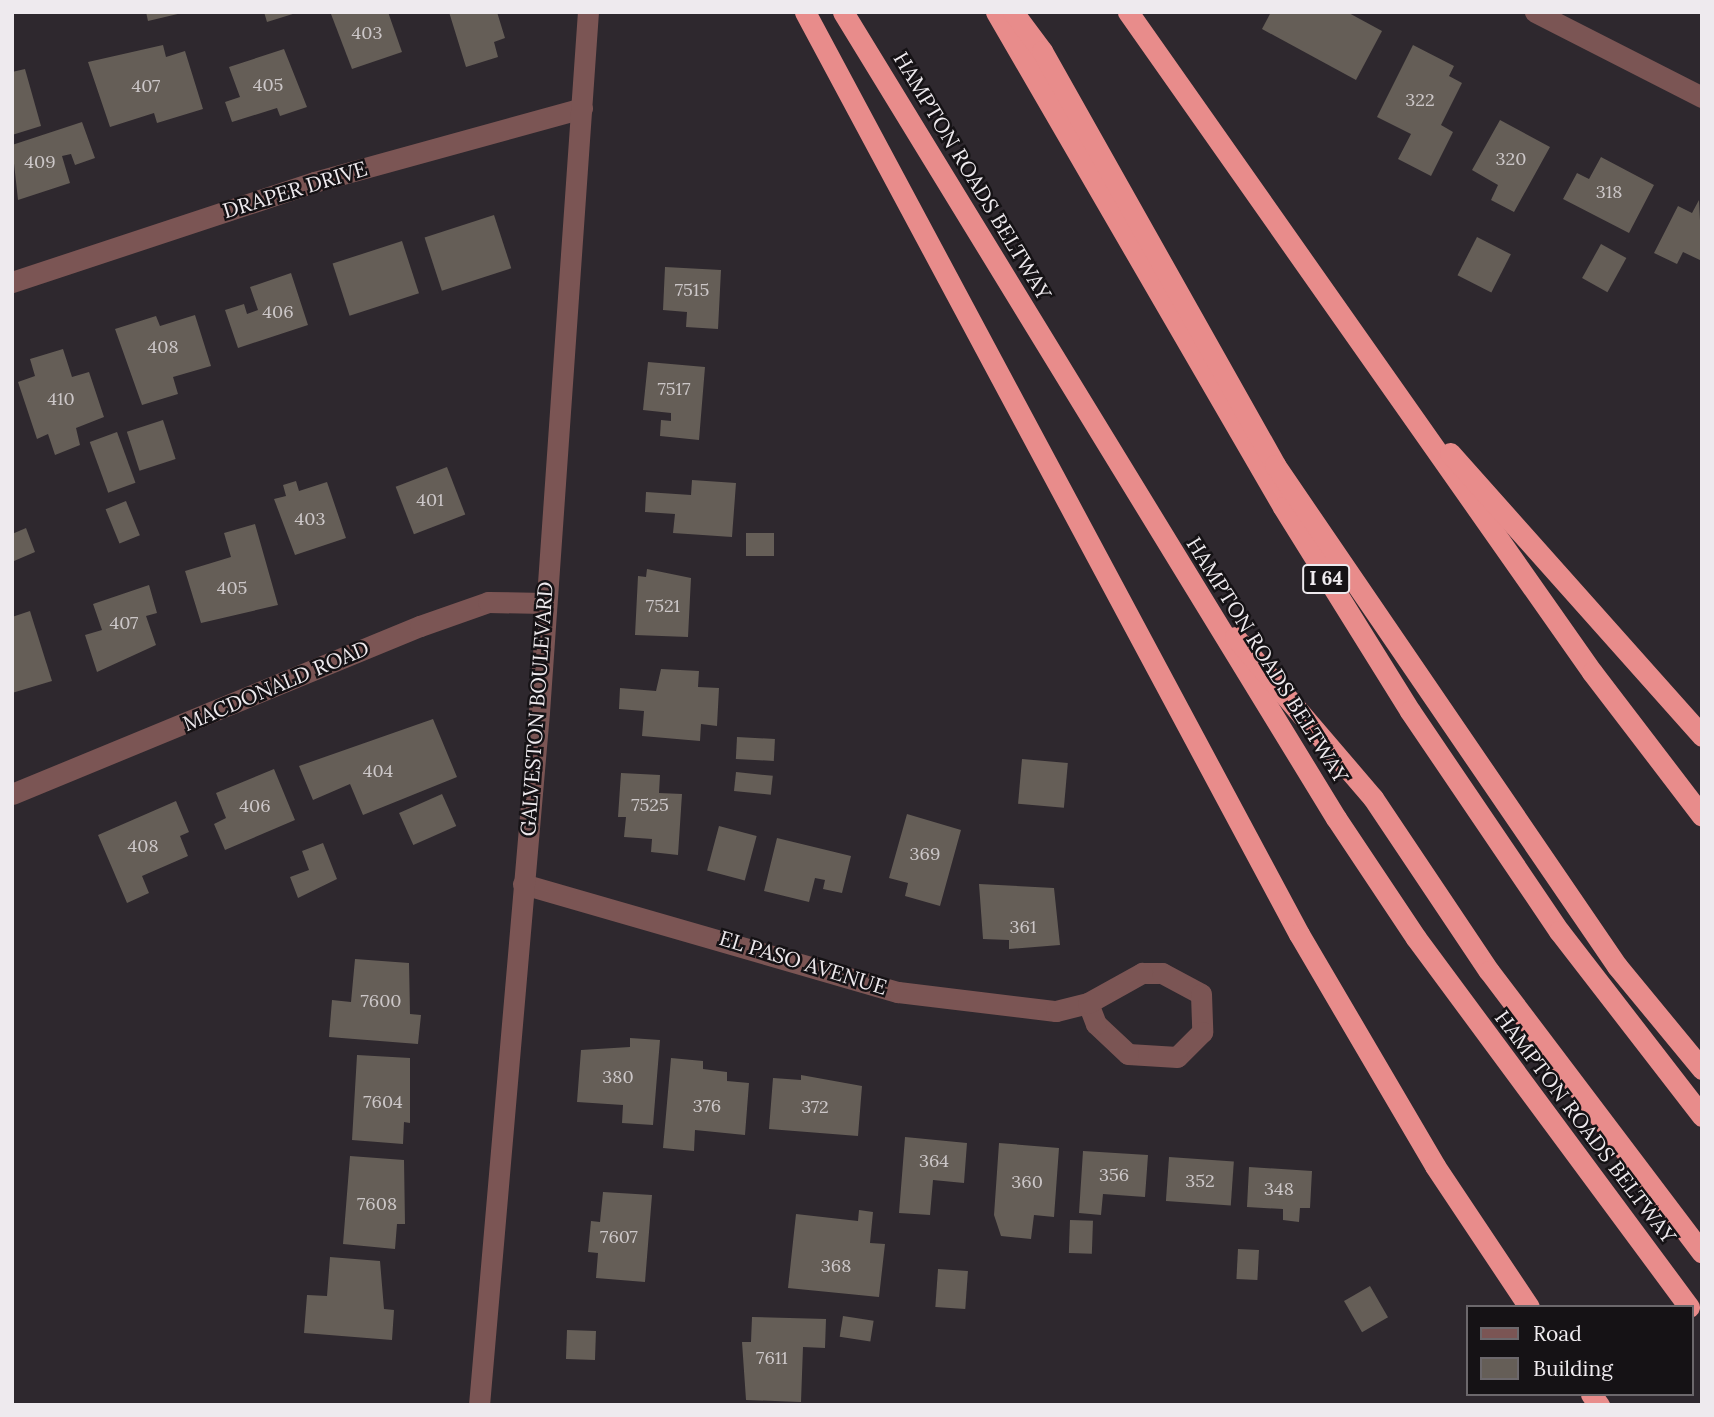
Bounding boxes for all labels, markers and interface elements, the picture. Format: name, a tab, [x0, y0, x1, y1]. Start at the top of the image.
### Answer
house number: 403	[352, 22, 382, 44]
street label: HAMPTON ROADS BELTWAY	[888, 47, 1056, 305]
house number: 405	[253, 74, 283, 96]
house number: 407	[132, 75, 160, 97]
house number: 322	[1405, 89, 1435, 111]
house number: 320	[1496, 148, 1526, 170]
house number: 409	[24, 151, 56, 173]
street label: DRAPER DRIVE	[220, 156, 370, 224]
house number: 318	[1596, 181, 1622, 203]
house number: 7515	[675, 279, 709, 301]
house number: 406	[262, 301, 294, 323]
house number: 408	[147, 336, 179, 358]
house number: 7517	[658, 378, 690, 400]
house number: 410	[47, 388, 75, 410]
house number: 401	[416, 489, 444, 511]
house number: 403	[295, 508, 325, 530]
street label: HAMPTON ROADS BELTWAY	[1181, 533, 1353, 787]
road number: I 64	[1302, 564, 1350, 594]
house number: 405	[217, 577, 247, 599]
street label: GALVESTON BOULEVARD	[516, 581, 558, 837]
house number: 7521	[646, 595, 680, 617]
house number: 407	[110, 612, 138, 634]
street label: MACDONALD ROAD	[179, 635, 373, 737]
house number: 404	[363, 760, 393, 782]
house number: 7525	[631, 794, 669, 816]
house number: 406	[239, 795, 271, 817]
house number: 408	[127, 835, 159, 857]
house number: 369	[910, 843, 940, 865]
house number: 361	[1010, 916, 1036, 938]
street label: EL PASO AVENUE	[716, 926, 890, 1000]
house number: 7600	[360, 990, 402, 1012]
street label: HAMPTON ROADS BELTWAY	[1489, 1006, 1681, 1248]
house number: 380	[602, 1066, 634, 1088]
house number: 7604	[363, 1091, 403, 1113]
house number: 376	[693, 1095, 721, 1117]
house number: 372	[801, 1096, 829, 1118]
house number: 364	[919, 1150, 949, 1172]
house number: 356	[1099, 1164, 1129, 1186]
house number: 352	[1185, 1170, 1215, 1192]
house number: 360	[1011, 1171, 1043, 1193]
house number: 348	[1264, 1178, 1294, 1200]
house number: 7608	[357, 1193, 397, 1215]
house number: 7607	[600, 1226, 638, 1248]
house number: 368	[821, 1255, 851, 1277]
legend	[1466, 1305, 1693, 1396]
text: Road	[1533, 1320, 1582, 1347]
house number: 7611	[756, 1347, 788, 1369]
text: Building	[1533, 1355, 1613, 1382]

